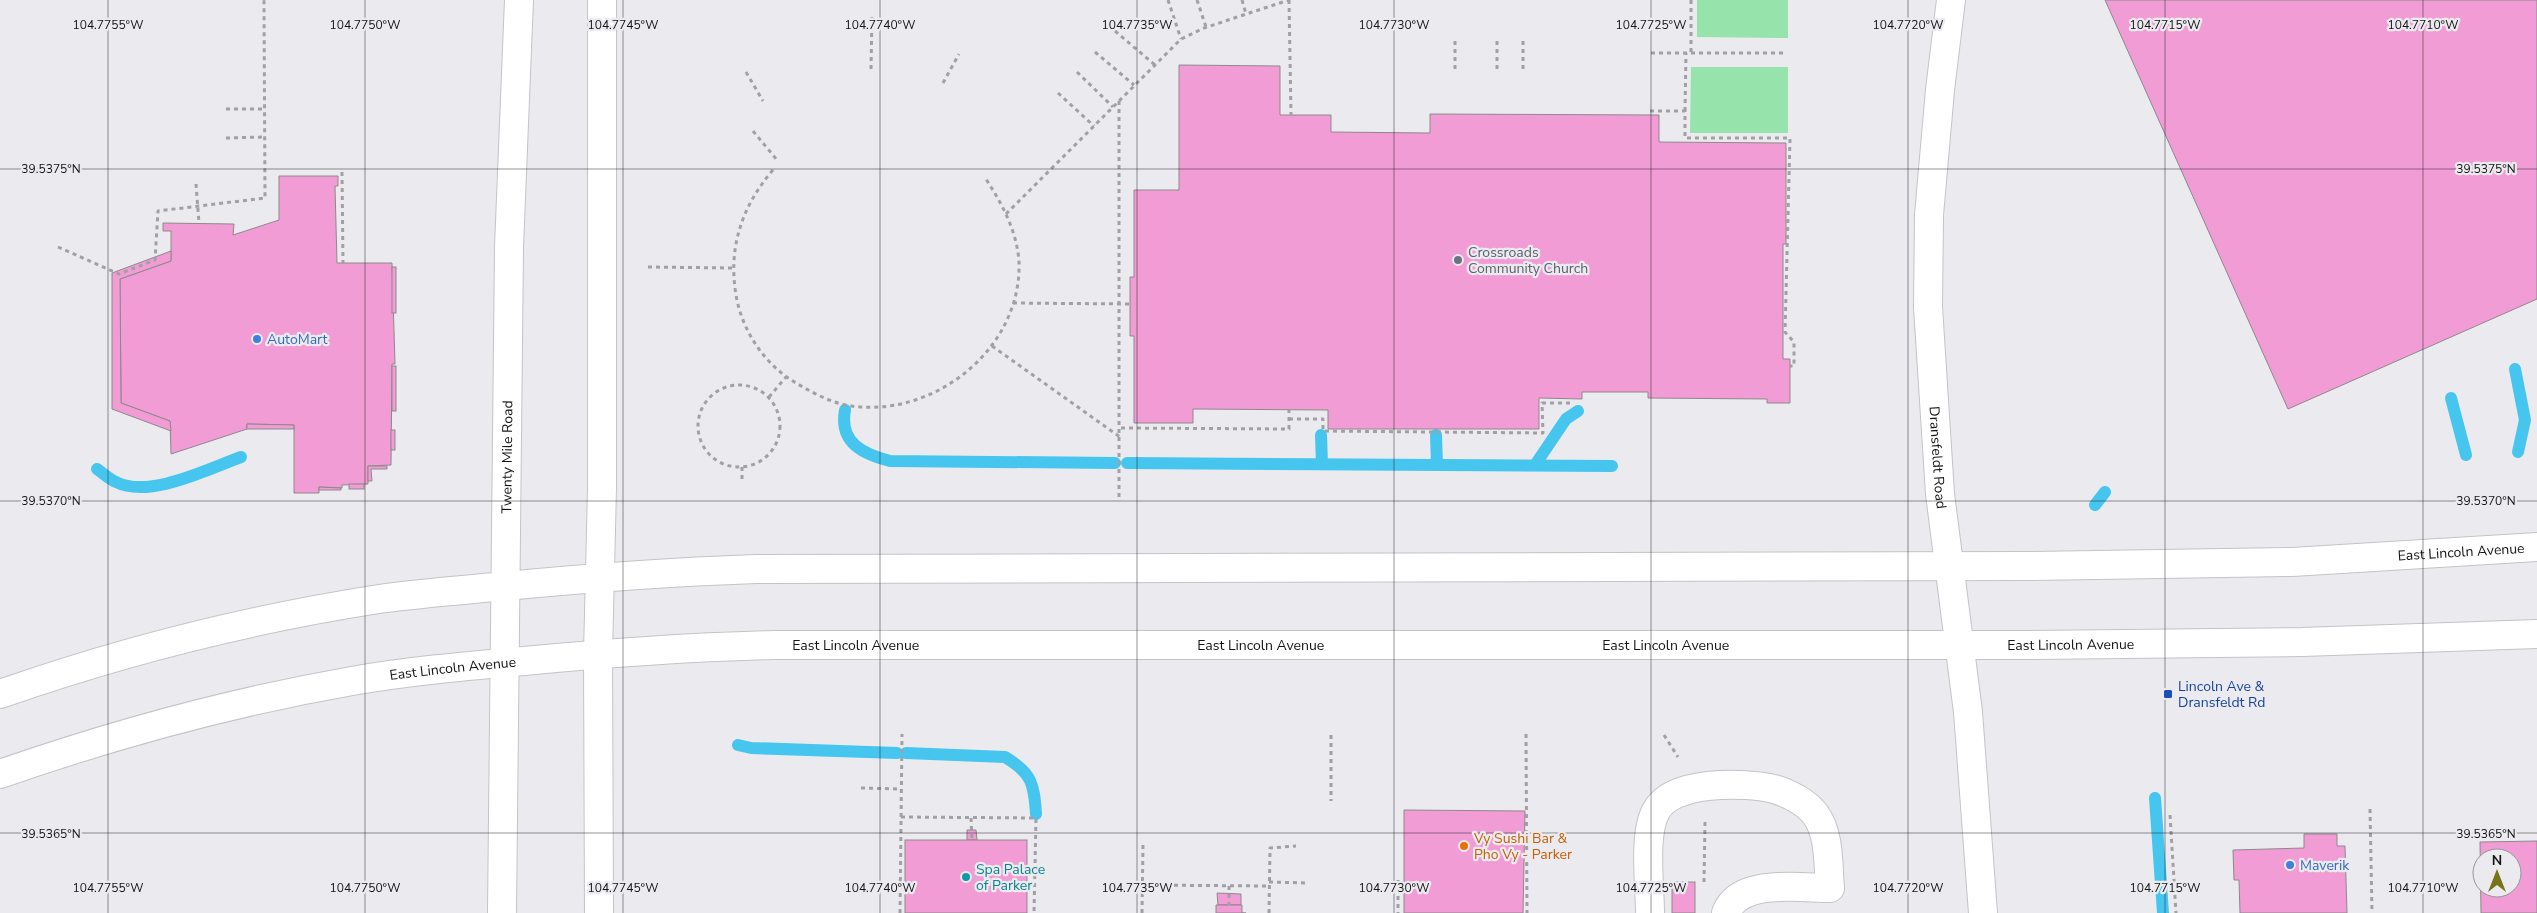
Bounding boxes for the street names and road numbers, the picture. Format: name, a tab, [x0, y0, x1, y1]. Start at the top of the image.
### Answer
street label: Twenty Mile Road	[497, 400, 517, 514]
street label: Dransfeldt Road	[1924, 406, 1951, 510]
street label: East Lincoln Avenue	[2397, 539, 2525, 566]
street label: East Lincoln Avenue	[2007, 635, 2134, 655]
street label: East Lincoln Avenue	[792, 636, 919, 655]
street label: East Lincoln Avenue	[1197, 636, 1324, 655]
street label: East Lincoln Avenue	[1602, 636, 1729, 655]
street label: East Lincoln Avenue	[388, 653, 517, 685]

